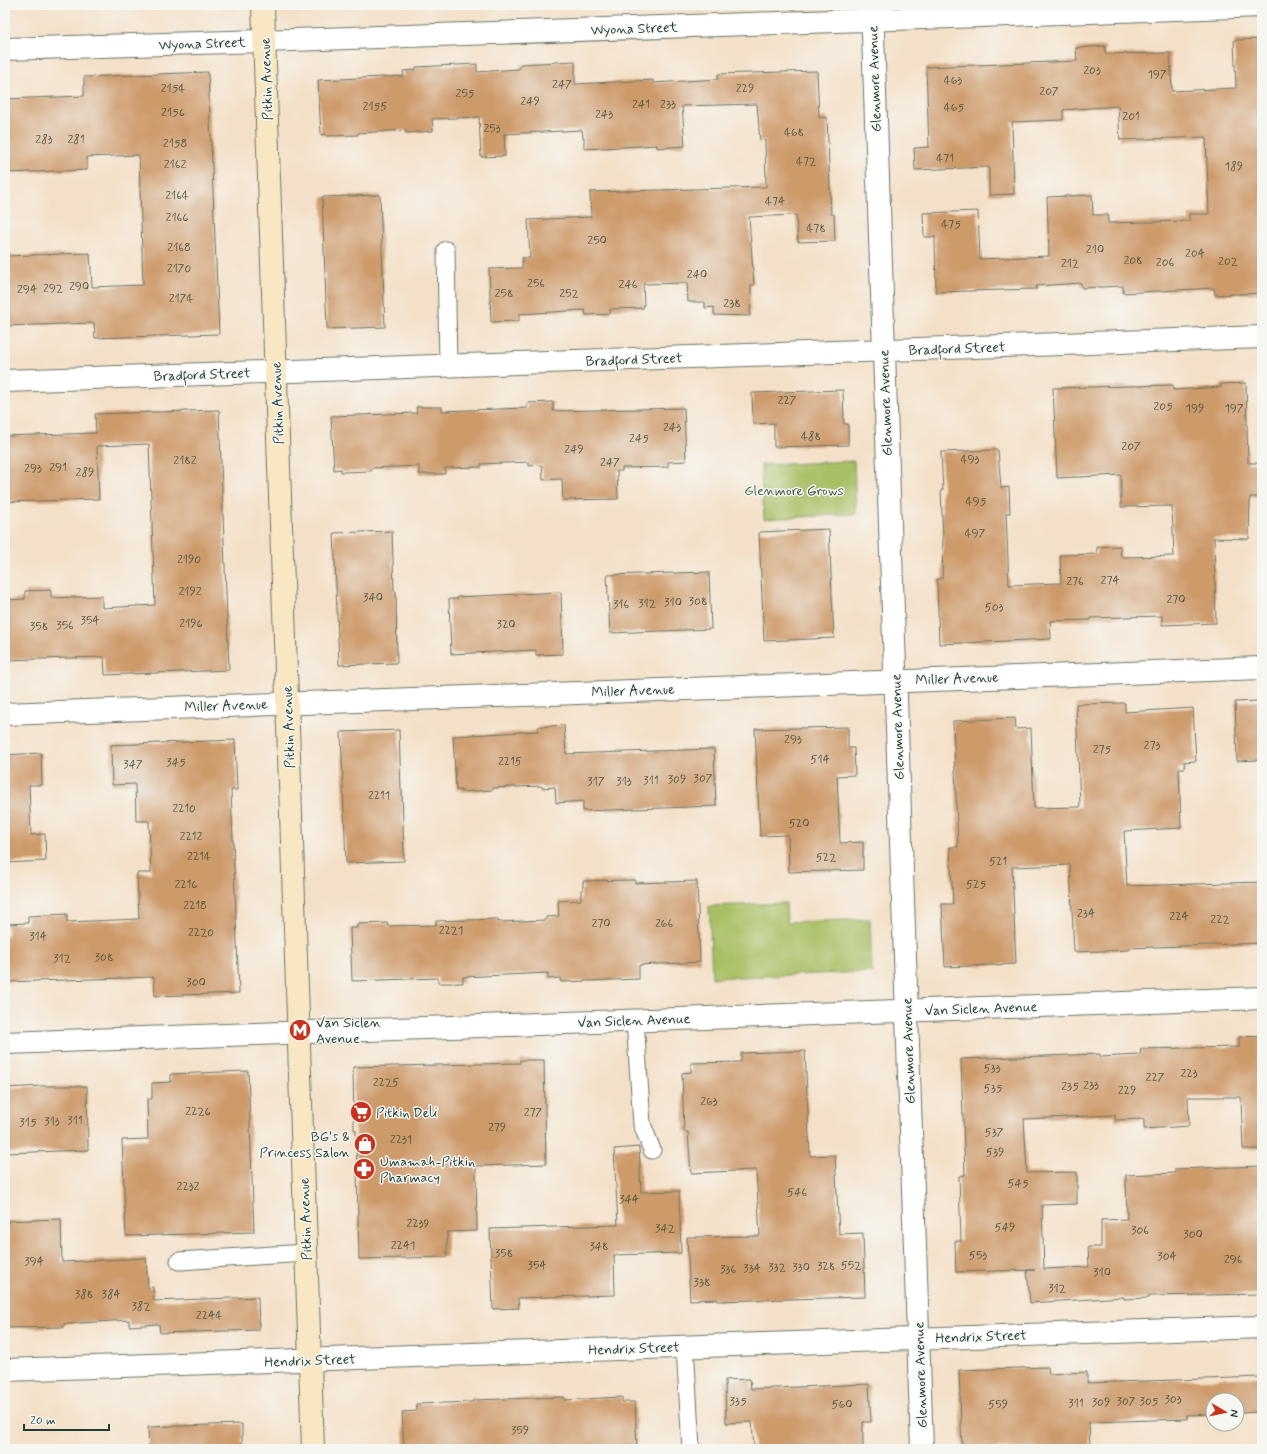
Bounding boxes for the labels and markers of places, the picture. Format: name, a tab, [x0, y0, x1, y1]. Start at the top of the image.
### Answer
place label: Van Siclen Avenue	[316, 1014, 381, 1048]
metro station icon: Van Siclen Avenue	[287, 1017, 313, 1043]
supermarket icon: Pitkin Deli	[348, 1099, 374, 1125]
place label: Pitkin Deli	[376, 1104, 437, 1122]
place label: BG's & Princess Salon	[260, 1128, 350, 1162]
shop icon: BG's & Princess Salon	[352, 1131, 378, 1157]
place label: Umamah-Pitkin Pharmacy	[380, 1153, 475, 1187]
pharmacy icon: Umamah-Pitkin Pharmacy	[351, 1156, 377, 1182]

